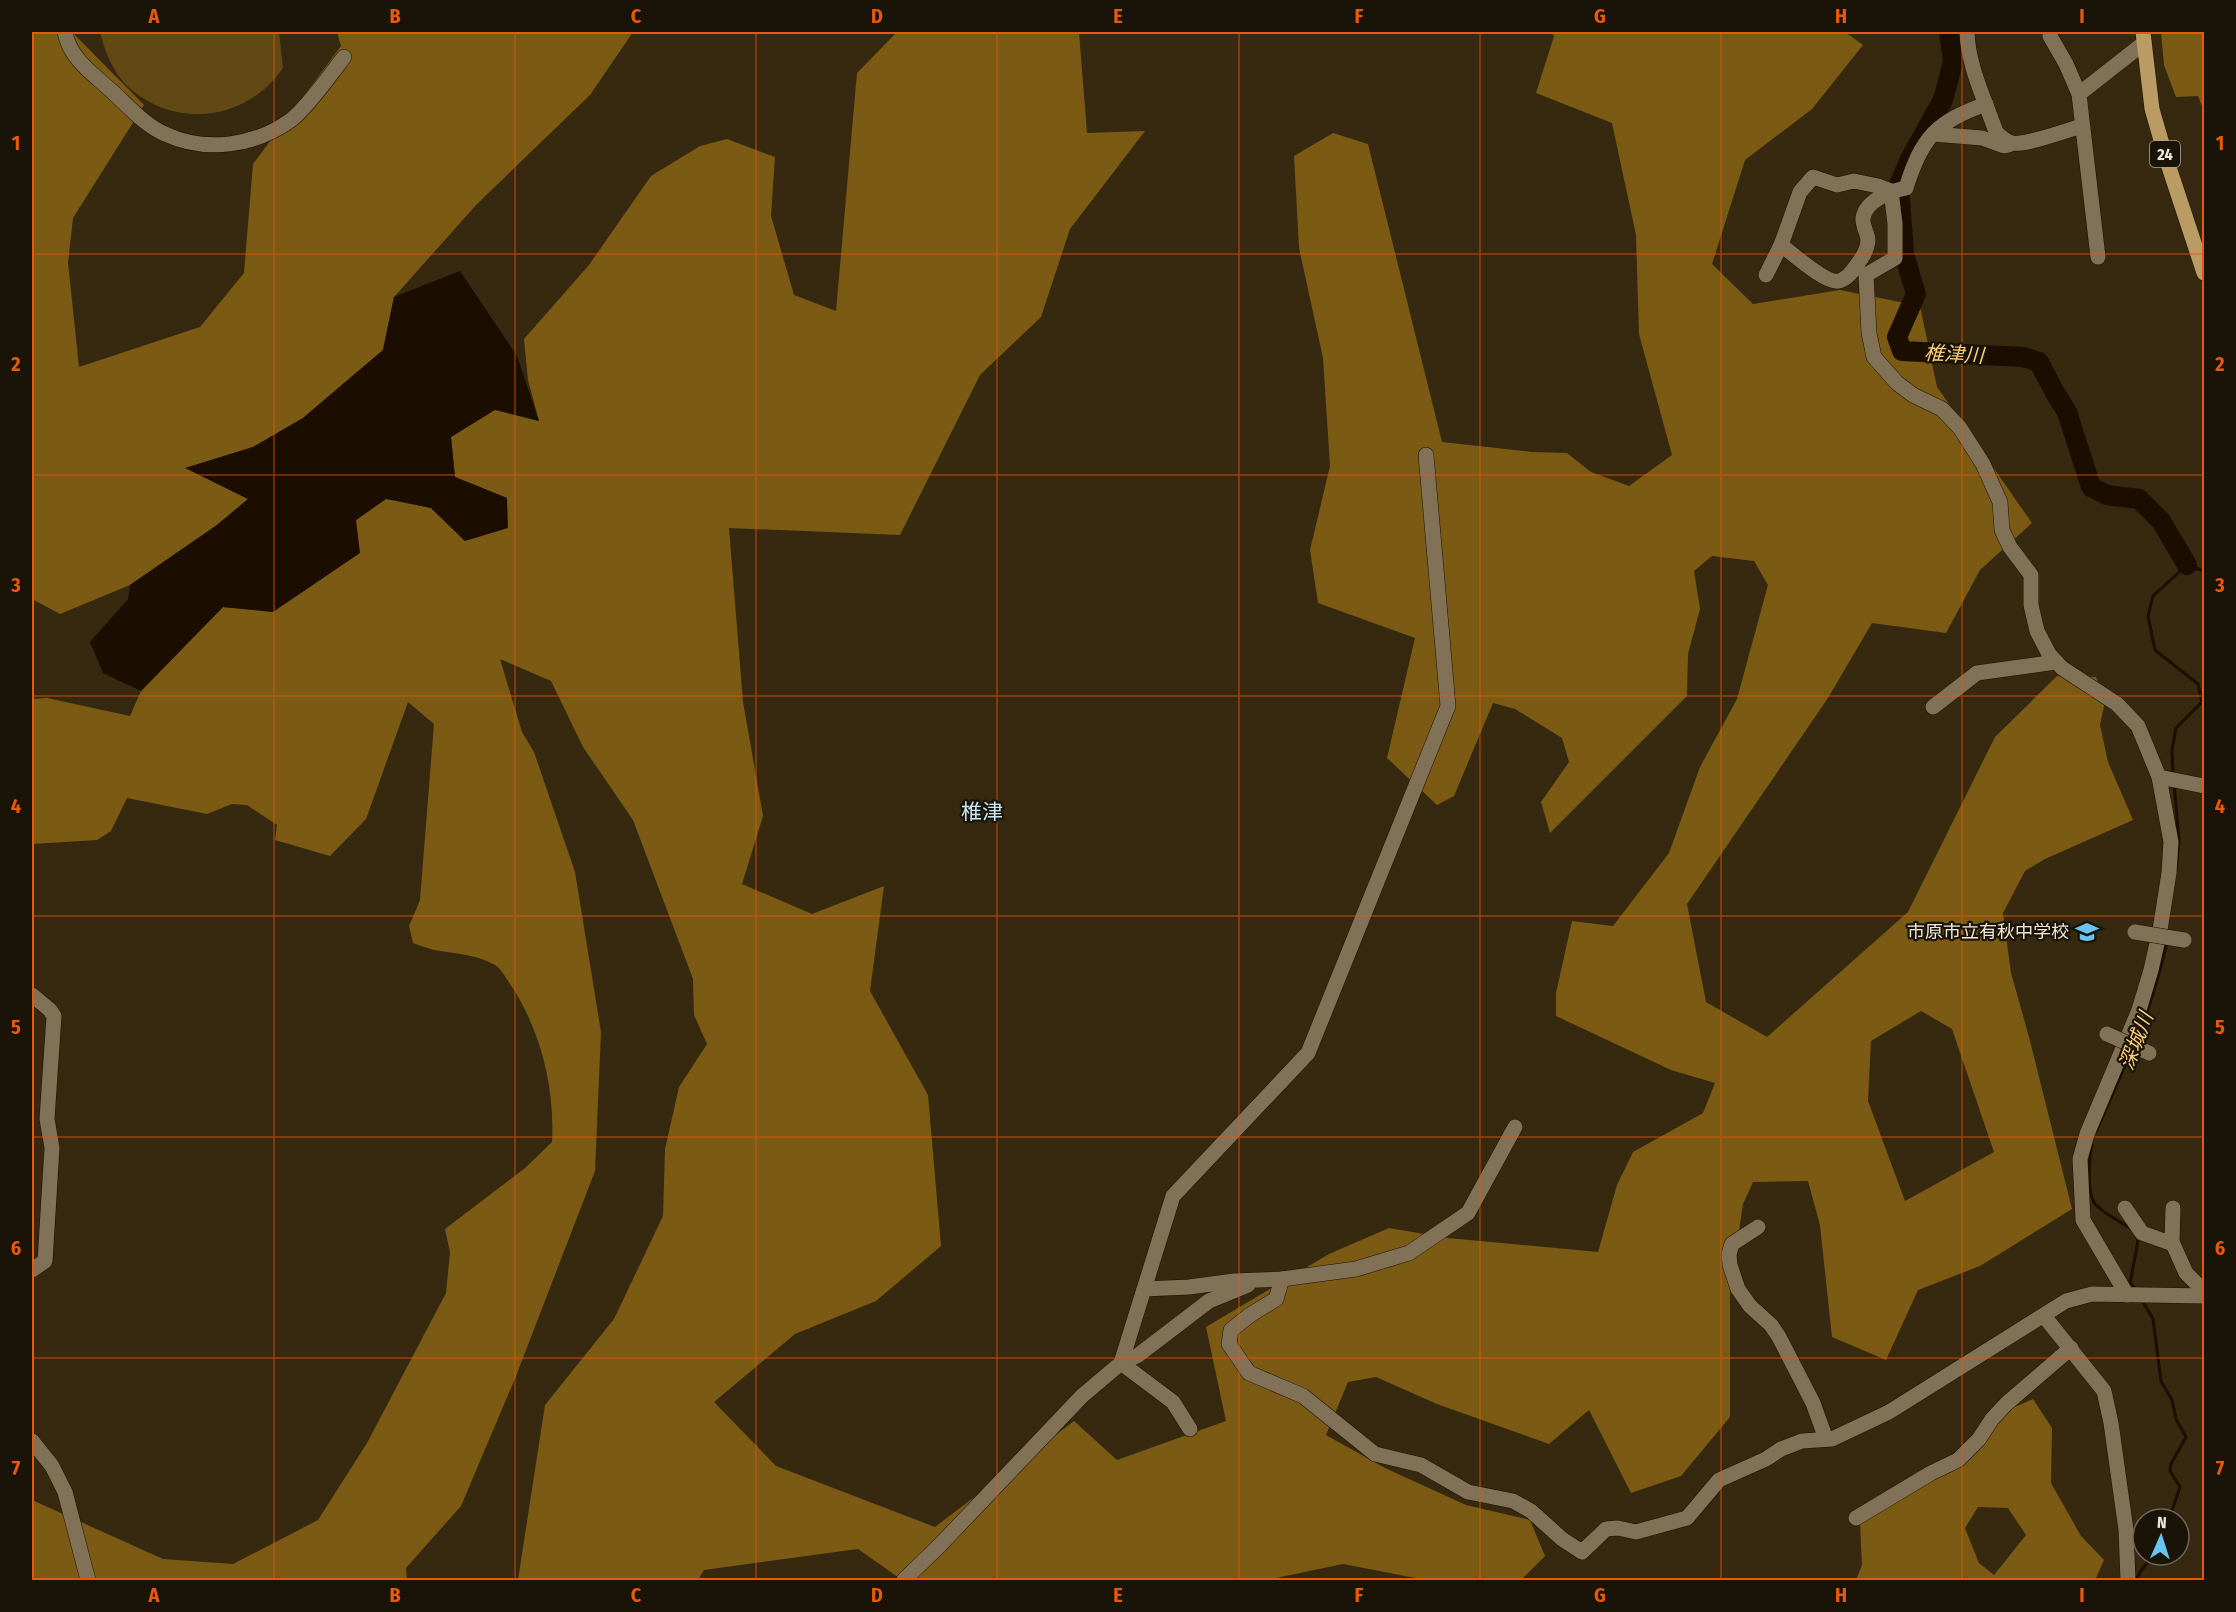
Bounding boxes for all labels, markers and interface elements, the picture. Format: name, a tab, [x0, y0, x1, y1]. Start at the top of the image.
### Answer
text: A	[148, 4, 161, 28]
text: B	[389, 4, 401, 28]
text: C	[631, 4, 642, 28]
text: D	[871, 4, 883, 28]
text: E	[1113, 4, 1123, 28]
text: F	[1355, 4, 1364, 28]
text: G	[1594, 4, 1606, 28]
text: H	[1835, 4, 1847, 28]
text: I	[2079, 4, 2085, 28]
text: 1	[12, 131, 20, 155]
text: 1	[2216, 131, 2224, 155]
road number: 24	[2150, 141, 2180, 167]
water label: 椎津川	[1923, 340, 1987, 368]
text: 2	[10, 352, 21, 376]
text: 2	[2214, 352, 2225, 376]
text: 3	[10, 573, 21, 597]
text: 3	[2214, 573, 2225, 597]
text: 4	[11, 794, 21, 818]
text: 4	[2215, 794, 2225, 818]
district label: 椎津	[961, 799, 1003, 825]
school or university icon: 市原市立有秋中学校	[2074, 919, 2100, 945]
place label: 市原市立有秋中学校	[1907, 921, 2069, 943]
water label: 深城川	[2114, 1007, 2159, 1073]
text: 5	[11, 1015, 21, 1039]
text: 5	[2215, 1015, 2225, 1039]
text: 6	[11, 1236, 21, 1260]
text: 6	[2215, 1236, 2225, 1260]
text: 7	[12, 1456, 21, 1480]
text: 7	[2216, 1456, 2225, 1480]
north arrow	[2131, 1507, 2191, 1567]
text: N	[2156, 1513, 2167, 1532]
text: A	[148, 1583, 161, 1607]
text: B	[389, 1583, 401, 1607]
text: C	[631, 1583, 642, 1607]
text: D	[871, 1583, 883, 1607]
text: E	[1113, 1583, 1123, 1607]
text: F	[1355, 1583, 1364, 1607]
text: G	[1594, 1583, 1606, 1607]
text: H	[1835, 1583, 1847, 1607]
text: I	[2079, 1583, 2085, 1607]

